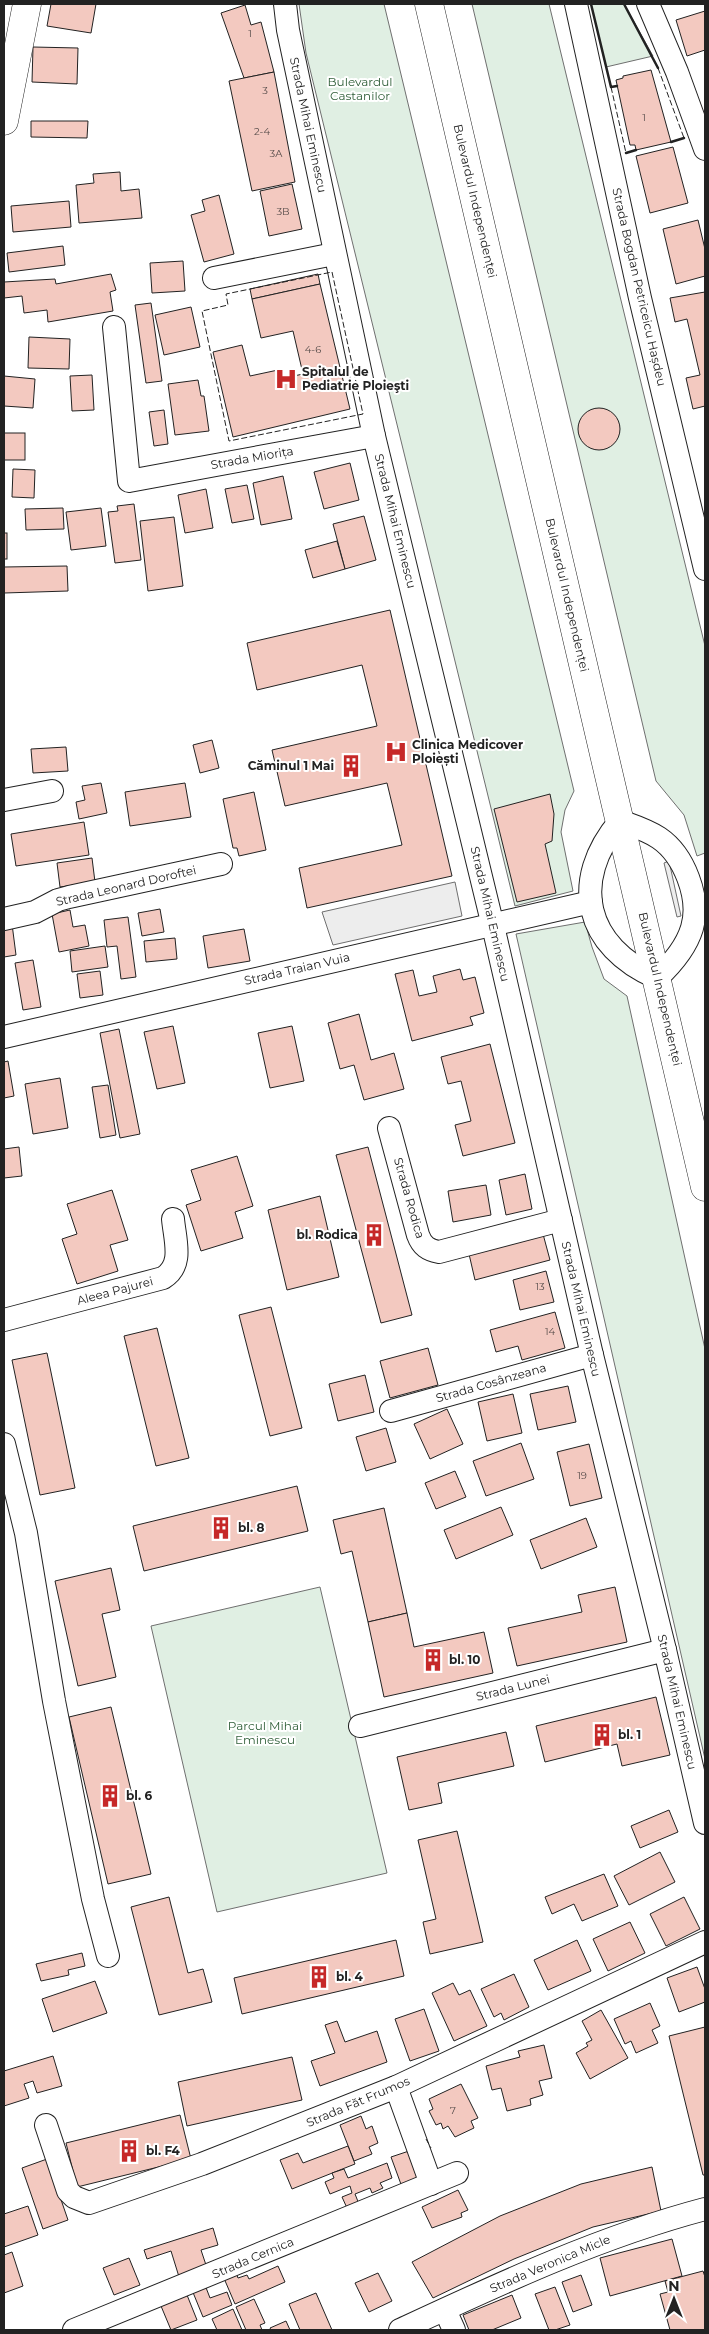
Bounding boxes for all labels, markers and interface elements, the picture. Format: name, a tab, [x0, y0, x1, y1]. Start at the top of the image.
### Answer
house number: 1	[248, 27, 252, 40]
street label: Strada Mihai Eminescu	[287, 56, 330, 194]
park label: Bulevardul Castanilor	[328, 74, 392, 103]
house number: 3	[262, 84, 268, 97]
house number: 1	[642, 111, 646, 124]
street label: Bulevardul Independenței	[450, 123, 500, 279]
house number: 2-4	[254, 125, 270, 138]
house number: 3A	[270, 147, 283, 160]
street label: Strada Bogdan Petriceicu Hașdeu	[609, 186, 670, 387]
house number: 3B	[276, 205, 290, 218]
house number: 4-6	[305, 343, 321, 356]
place label: Spitalul de Pediatrie Ploieşti	[302, 364, 409, 393]
hospital icon: Spitalul de Pediatrie Ploieşti	[273, 366, 299, 392]
street label: Strada Miorița	[209, 443, 294, 472]
street label: Strada Mihai Eminescu	[371, 452, 419, 590]
street label: Bulevardul Independenței	[542, 517, 592, 673]
place label: Clinica Medicover Ploiești	[412, 737, 523, 766]
hospital icon: Clinica Medicover Ploiești	[383, 739, 409, 765]
building icon: Căminul 1 Mai	[338, 753, 364, 779]
place label: Căminul 1 Mai	[248, 758, 334, 773]
street label: Strada Mihai Eminescu	[468, 845, 513, 983]
street label: Strada Leonard Doroftei	[54, 862, 198, 909]
street label: Bulevardul Independenței	[635, 911, 685, 1067]
street label: Strada Traian Vuia	[243, 949, 351, 988]
street label: Strada Rodica	[391, 1156, 428, 1240]
building icon: bl. Rodica	[361, 1222, 387, 1248]
place label: bl. Rodica	[296, 1227, 358, 1242]
street label: Strada Mihai Eminescu	[559, 1240, 604, 1378]
street label: Aleea Pajurei	[75, 1273, 155, 1308]
house number: 13	[535, 1280, 545, 1293]
house number: 14	[545, 1325, 555, 1338]
street label: Strada Cosânzeana	[434, 1360, 548, 1405]
house number: 19	[577, 1469, 587, 1482]
building icon: bl. 8	[208, 1515, 234, 1541]
place label: bl. 8	[238, 1520, 264, 1535]
street label: Strada Mihai Eminescu	[655, 1633, 700, 1771]
building icon: bl. 10	[420, 1647, 446, 1673]
place label: bl. 10	[449, 1652, 480, 1667]
street label: Strada Lunei	[474, 1671, 551, 1704]
park label: Parcul Mihai Eminescu	[228, 1718, 302, 1747]
building icon: bl. 1	[589, 1722, 615, 1748]
place label: bl. 1	[618, 1727, 641, 1742]
building icon: bl. 6	[97, 1783, 123, 1809]
place label: bl. 6	[126, 1788, 152, 1803]
building icon: bl. 4	[306, 1964, 332, 1990]
place label: bl. 4	[336, 1969, 363, 1984]
street label: Strada Făt Frumos	[304, 2073, 412, 2130]
house number: 7	[450, 2104, 456, 2117]
building icon: bl. F4	[116, 2138, 142, 2164]
place label: bl. F4	[146, 2143, 181, 2158]
street label: Strada Veronica Micle	[487, 2231, 612, 2296]
street label: Strada Cernica	[210, 2234, 296, 2282]
north arrow	[649, 2274, 699, 2324]
text: N	[668, 2277, 680, 2295]

